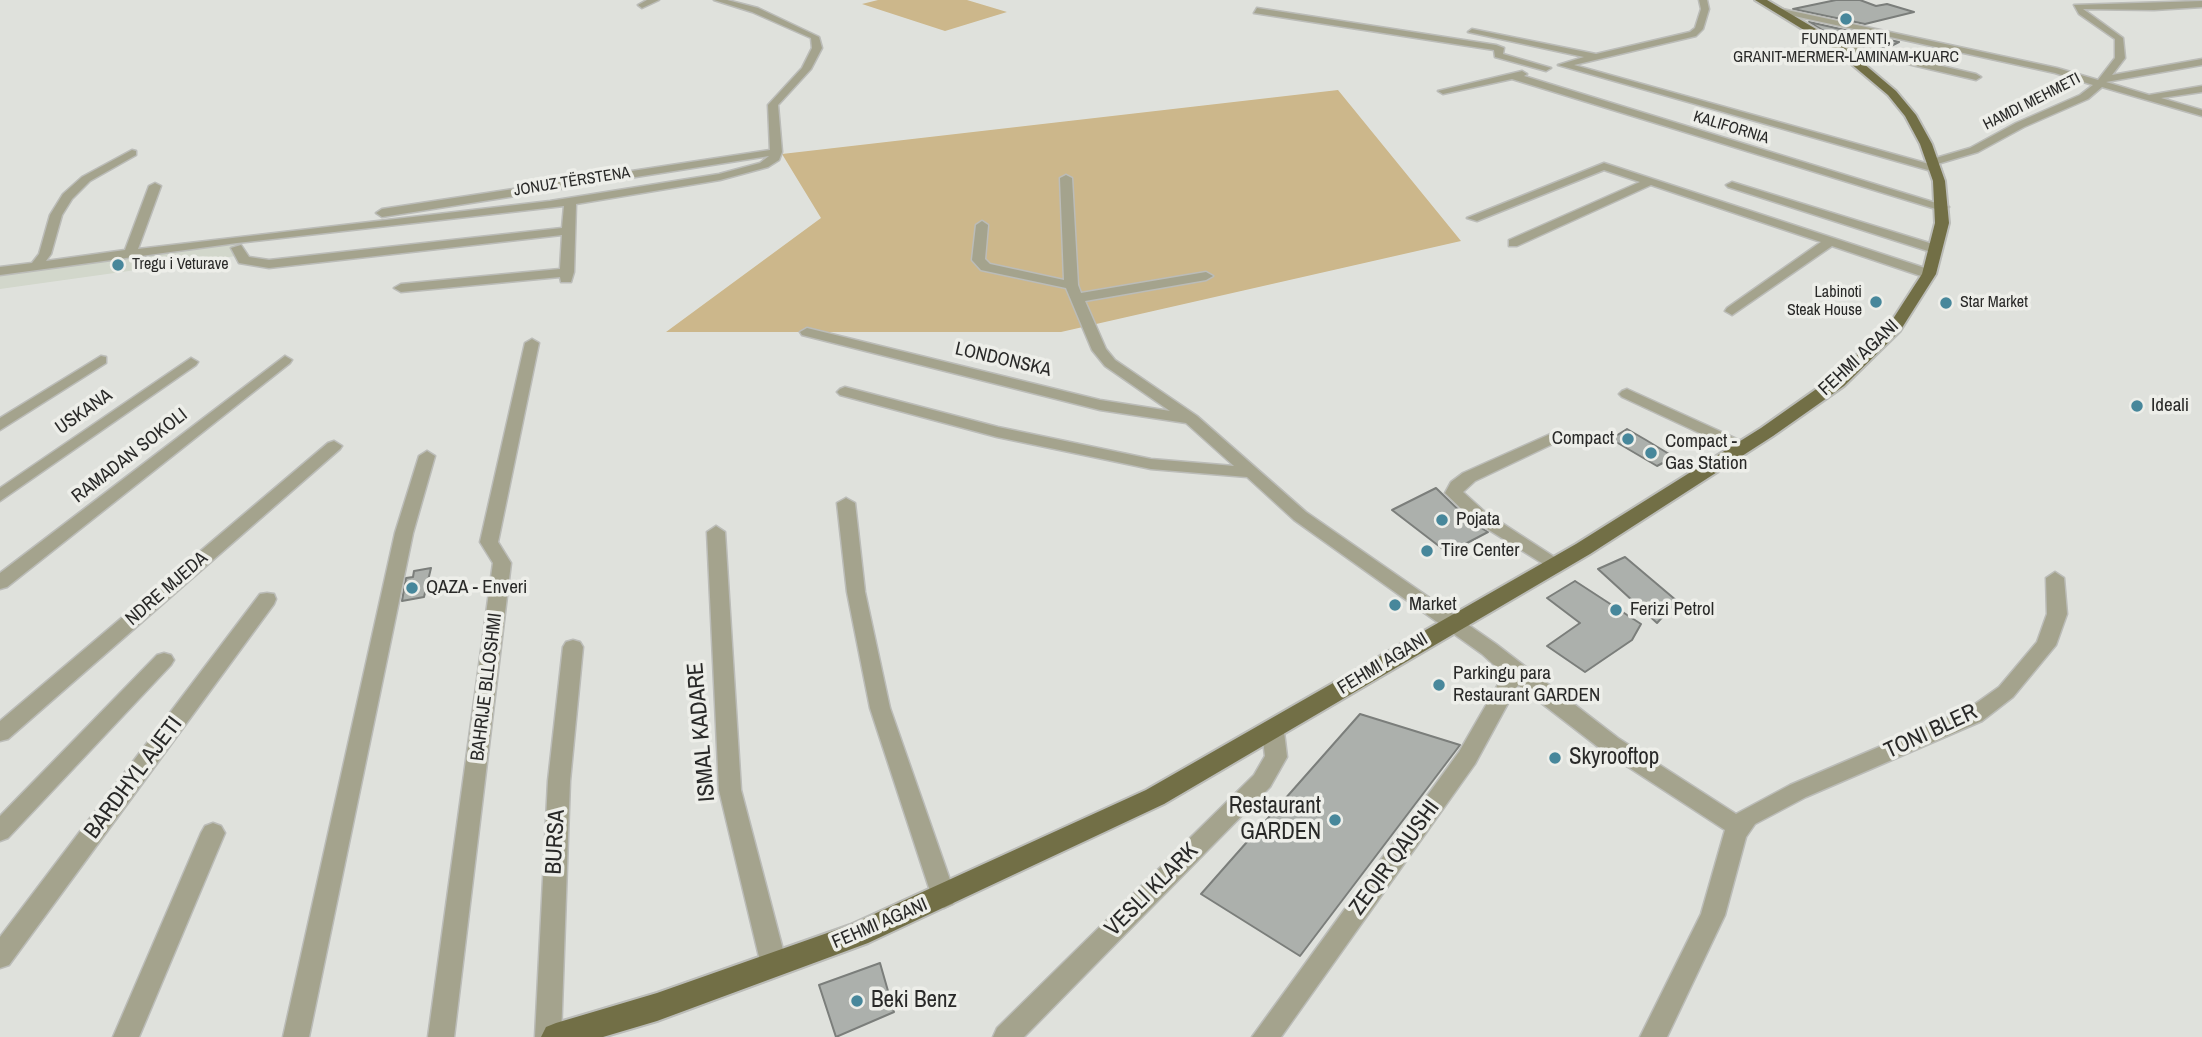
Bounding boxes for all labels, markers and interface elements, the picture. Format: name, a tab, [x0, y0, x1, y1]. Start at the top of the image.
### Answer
marker: FUNDAMENTI, GRANIT-MERMER-LAMINAM-KUARC	[1838, 11, 1854, 27]
place label: FUNDAMENTI, GRANIT-MERMER-LAMINAM-KUARC	[1733, 30, 1959, 68]
street label: HAMDI MEHMETI	[1980, 69, 2084, 135]
street label: KALIFORNIA	[1691, 107, 1771, 149]
street label: JONUZ TËRSTENA	[513, 163, 631, 201]
place label: Tregu i Veturave	[132, 255, 229, 275]
marker: Tregu i Veturave	[110, 257, 126, 273]
place label: Labinoti Steak House	[1787, 283, 1862, 321]
place label: Star Market	[1960, 293, 2028, 313]
marker: Labinoti Steak House	[1868, 294, 1884, 310]
marker: Star Market	[1938, 295, 1954, 311]
street label: FEHMI AGANI	[1814, 315, 1904, 401]
street label: LONDONSKA	[953, 338, 1053, 382]
street label: USKANA	[51, 384, 117, 440]
place label: Ideali	[2151, 395, 2189, 417]
marker: Ideali	[2129, 398, 2145, 414]
street label: RAMADAN SOKOLI	[68, 404, 192, 508]
place label: Compact	[1552, 428, 1614, 450]
marker: Compact	[1620, 431, 1636, 447]
place label: Compact - Gas Station	[1665, 431, 1747, 475]
marker: Compact - Gas Station	[1643, 445, 1659, 461]
place label: Pojata	[1456, 509, 1500, 531]
marker: Pojata	[1434, 512, 1450, 528]
place label: Tire Center	[1441, 540, 1519, 562]
marker: Tire Center	[1419, 543, 1435, 559]
street label: NDRE MJEDA	[121, 547, 213, 631]
place label: QAZA - Enveri	[426, 577, 527, 599]
marker: QAZA - Enveri	[404, 580, 420, 596]
place label: Market	[1409, 594, 1457, 616]
marker: Market	[1387, 597, 1403, 613]
place label: Ferizi Petrol	[1630, 599, 1714, 621]
marker: Ferizi Petrol	[1608, 602, 1624, 618]
street label: BAHRIJE BLLOSHMI	[467, 612, 507, 762]
street label: FEHMI AGANI	[1334, 628, 1432, 700]
street label: ISMAL KADARE	[682, 661, 722, 803]
place label: Parkingu para Restaurant GARDEN	[1453, 663, 1600, 707]
marker: Parkingu para Restaurant GARDEN	[1431, 677, 1447, 693]
street label: TONI BLER	[1880, 699, 1982, 765]
street label: BARDHYL AJETI	[79, 712, 189, 844]
place label: Skyrooftop	[1569, 744, 1659, 772]
marker: Skyrooftop	[1547, 750, 1563, 766]
place label: Restaurant GARDEN	[1229, 793, 1321, 847]
street label: ZEQIR QAUSHI	[1344, 795, 1446, 921]
street label: BURSA	[541, 809, 571, 875]
marker: Restaurant GARDEN	[1327, 812, 1343, 828]
street label: VESLI KLARK	[1100, 838, 1204, 942]
street label: FEHMI AGANI	[829, 894, 931, 954]
place label: Beki Benz	[871, 987, 957, 1015]
marker: Beki Benz	[849, 993, 865, 1009]

